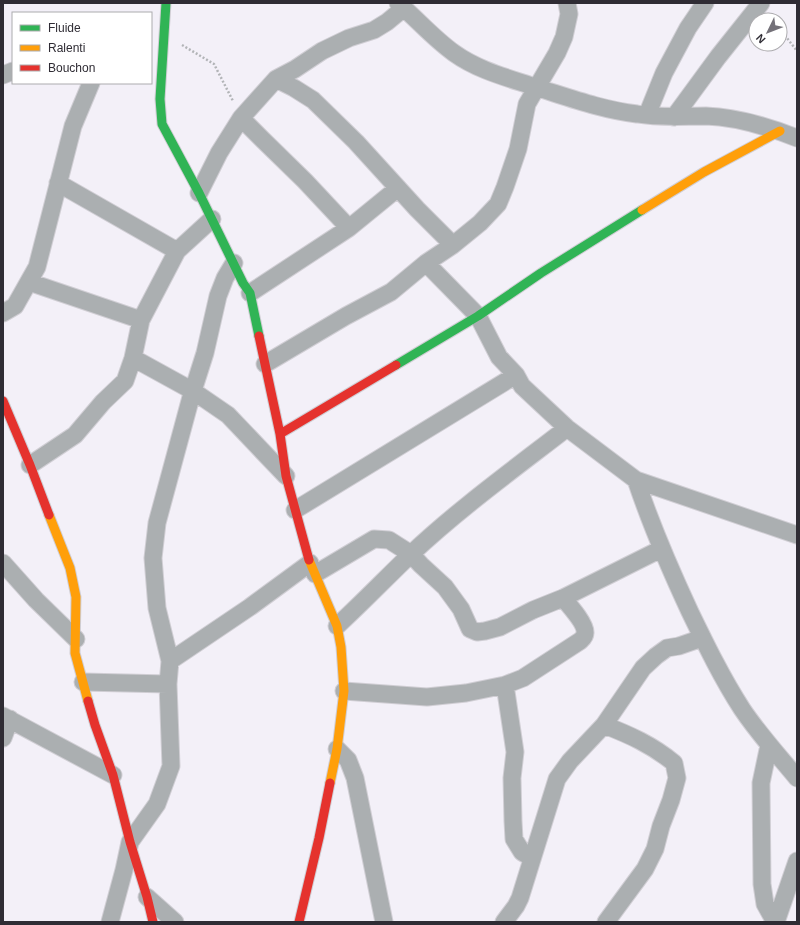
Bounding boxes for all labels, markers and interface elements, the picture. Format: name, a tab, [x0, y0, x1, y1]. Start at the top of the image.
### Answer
legend	[12, 12, 152, 84]
north arrow	[748, 12, 788, 52]
text: Fluide	[48, 21, 81, 35]
text: N	[754, 32, 768, 46]
text: Ralenti	[48, 41, 85, 55]
text: Bouchon	[48, 61, 95, 75]

